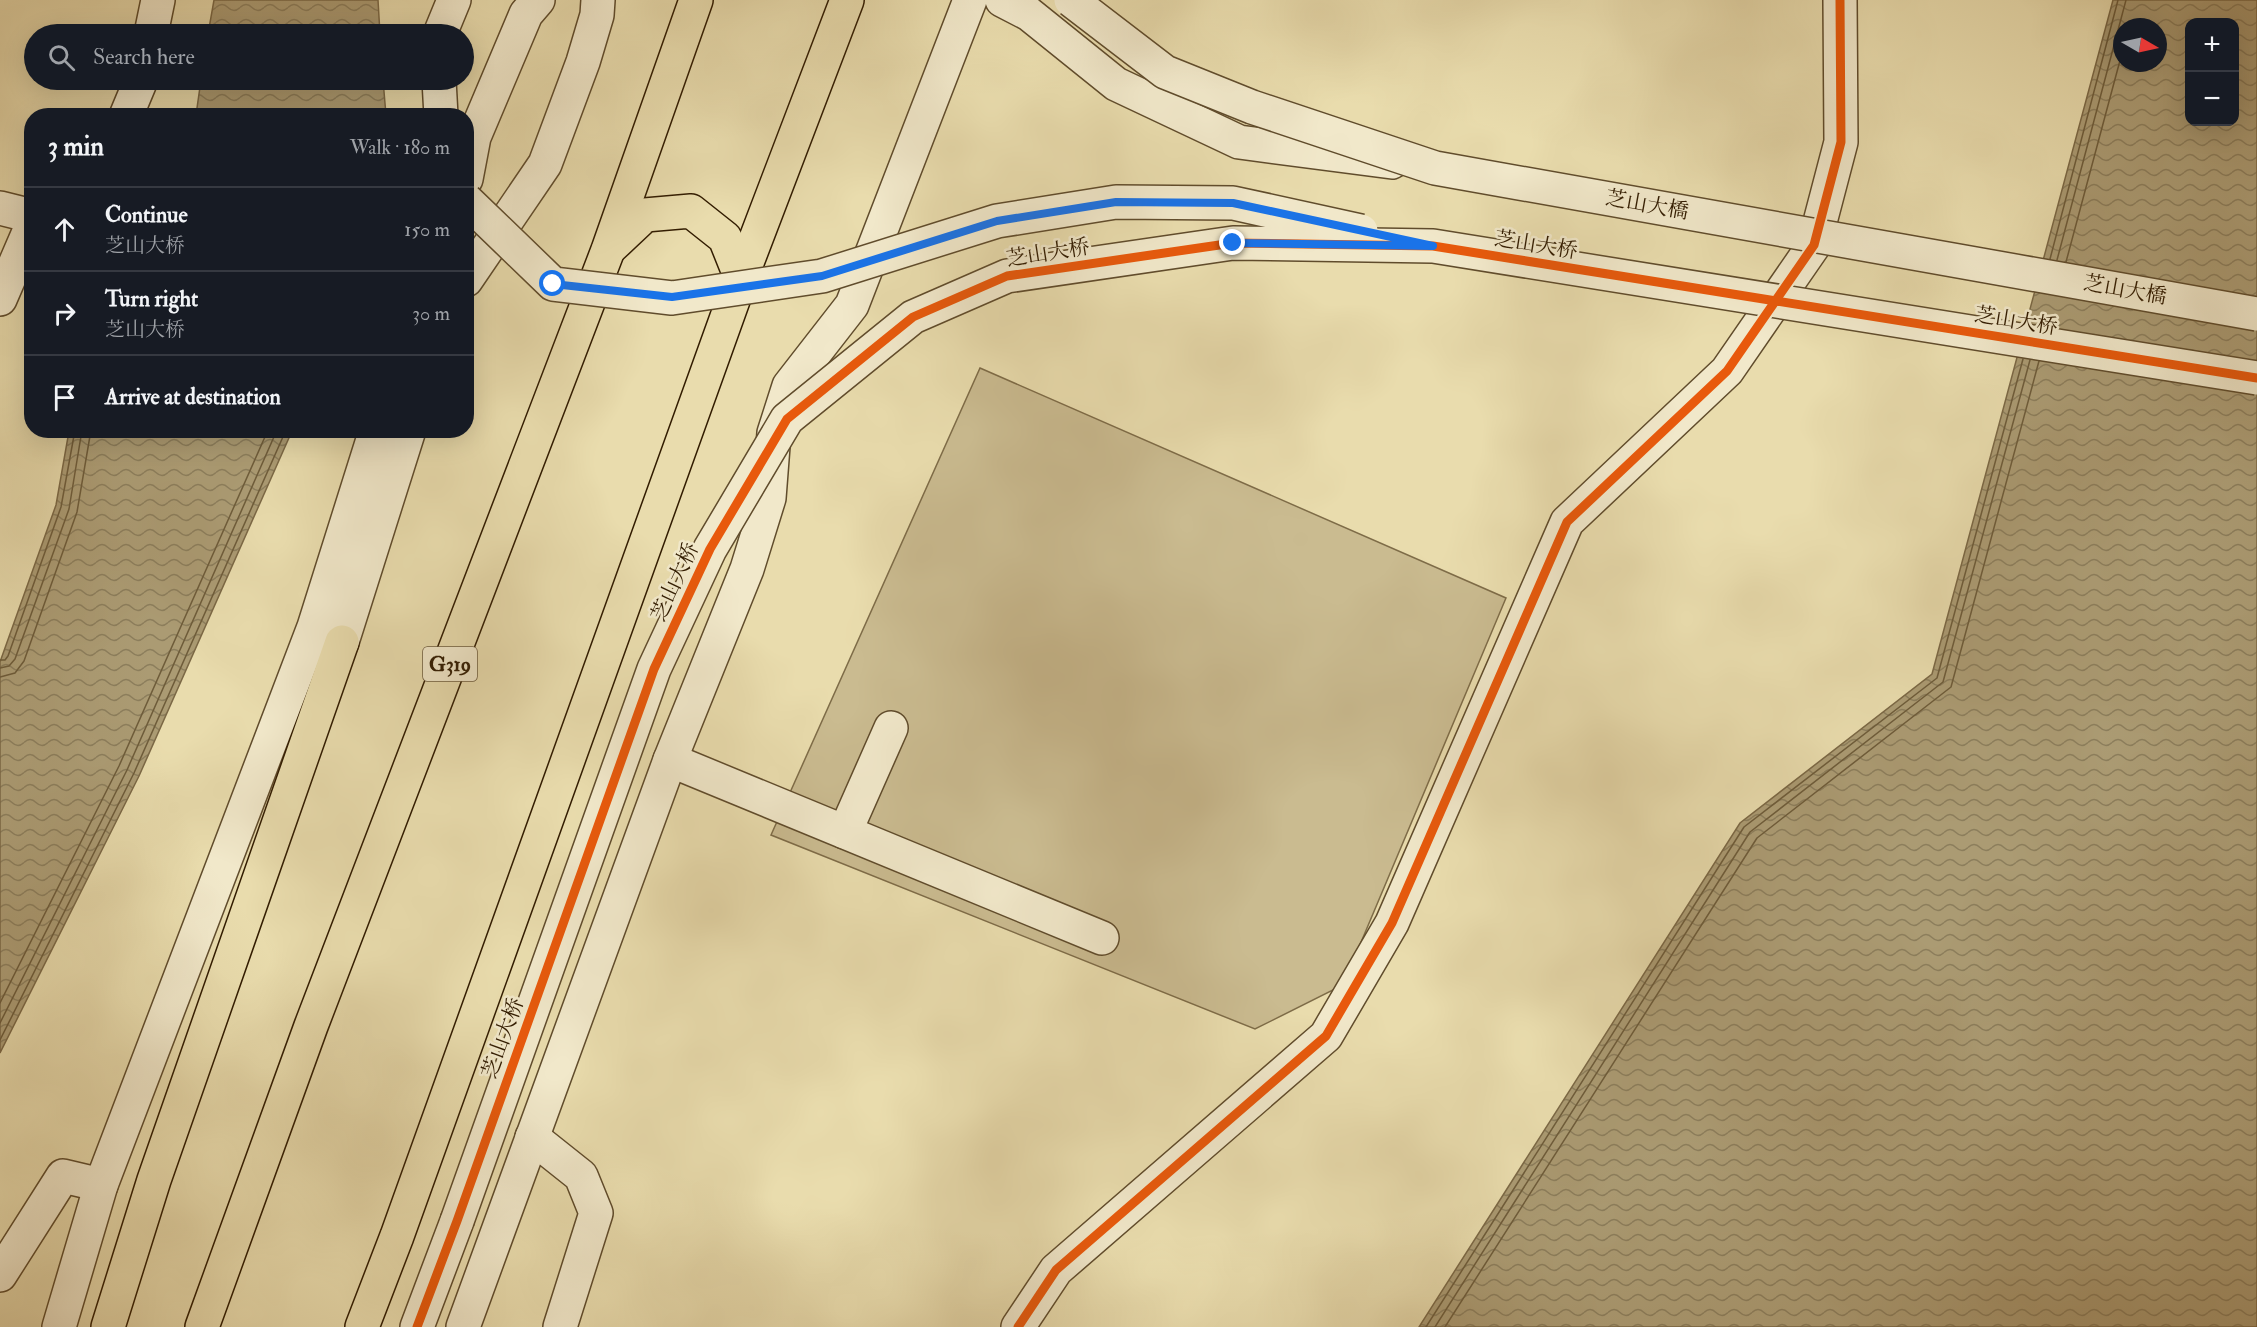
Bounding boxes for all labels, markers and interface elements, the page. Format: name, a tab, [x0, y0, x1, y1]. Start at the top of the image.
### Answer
north arrow	[2113, 18, 2167, 72]
map controls	[2185, 18, 2239, 126]
button: +	[2185, 18, 2239, 72]
search box	[24, 24, 474, 90]
icon: search	[45, 41, 78, 74]
text: Search here	[93, 43, 195, 71]
button: −	[2185, 72, 2239, 126]
text: 3 min	[48, 131, 104, 163]
text: Walk · 180 m	[350, 135, 450, 160]
street label: 芝山大橋	[1603, 184, 1691, 226]
text: Continue	[105, 201, 188, 229]
icon: ahead	[48, 213, 81, 246]
text: 150 m	[404, 217, 450, 242]
street label: 芝山大桥	[1492, 225, 1580, 265]
route end	[1219, 229, 1245, 255]
text: 芝山大桥	[105, 233, 185, 258]
street label: 芝山大桥	[1004, 233, 1092, 273]
street label: 芝山大橋	[2081, 269, 2169, 311]
route start	[539, 270, 565, 296]
text: Turn right	[105, 285, 198, 313]
icon: right	[48, 297, 81, 330]
text: 30 m	[412, 301, 450, 326]
street label: 芝山大桥	[1972, 301, 2060, 341]
text: 芝山大桥	[105, 317, 185, 342]
icon: arrive	[48, 381, 81, 414]
text: Arrive at destination	[105, 383, 281, 411]
street label: 芝山大桥	[645, 538, 705, 626]
road number: G319	[423, 647, 477, 681]
street label: 芝山大桥	[476, 994, 530, 1082]

